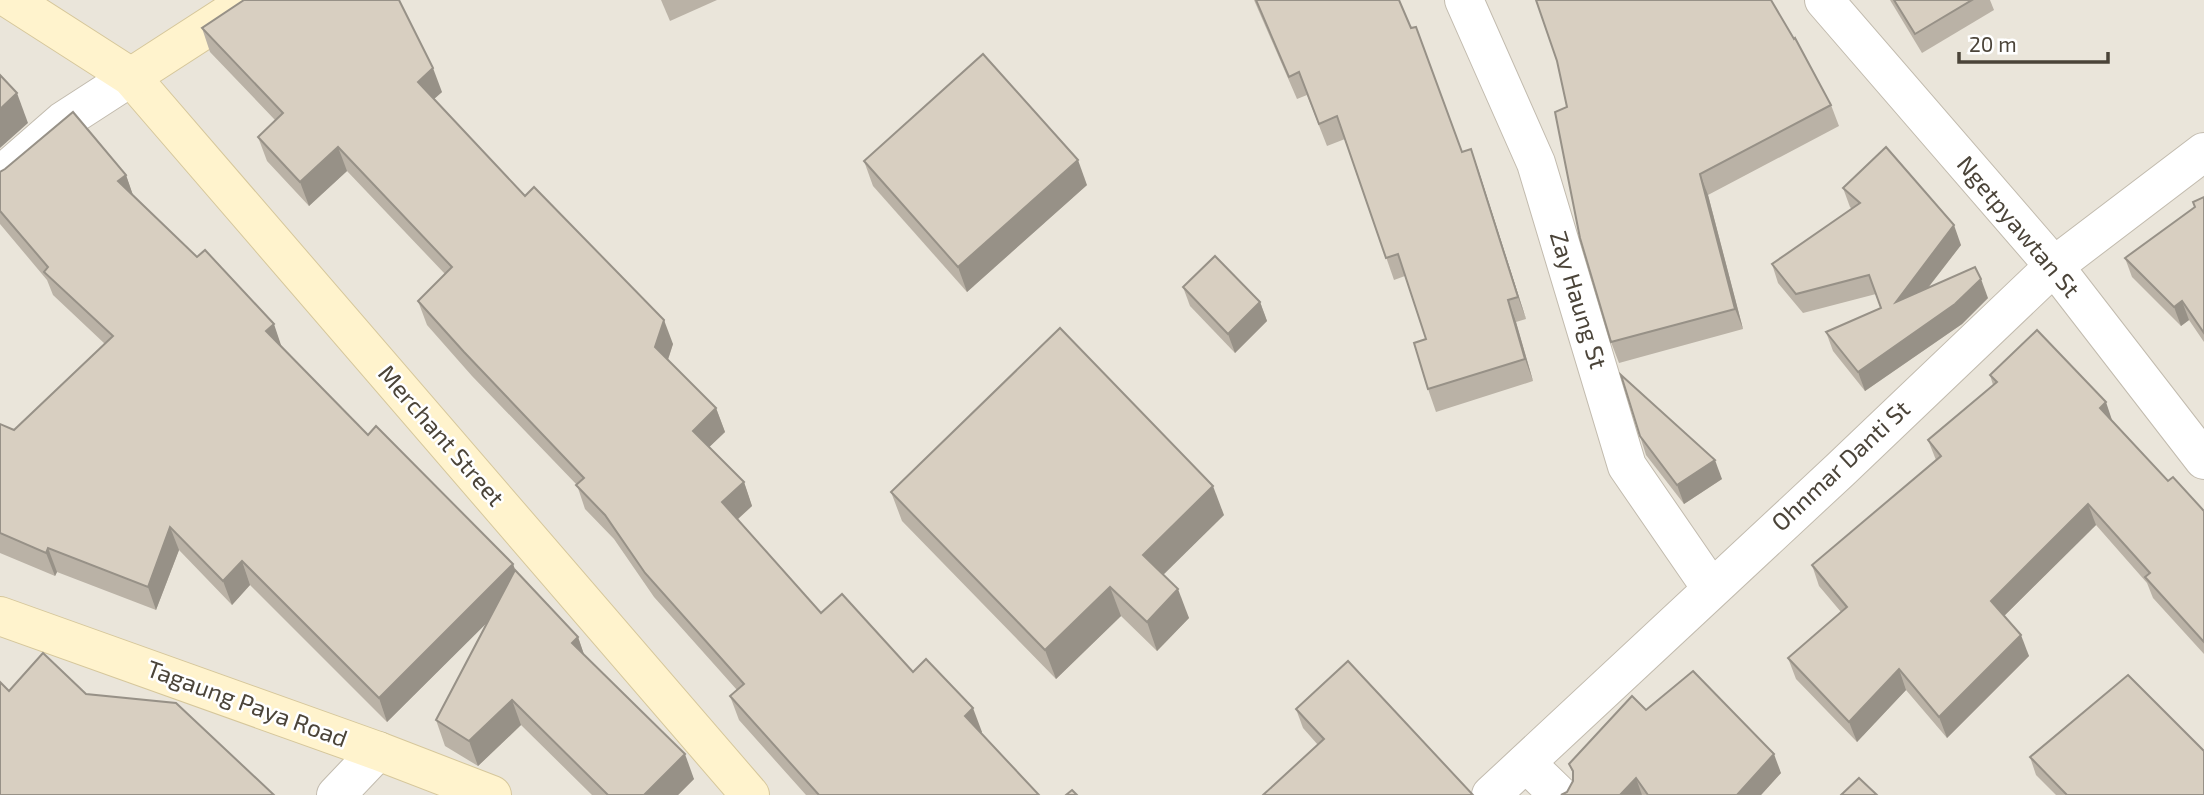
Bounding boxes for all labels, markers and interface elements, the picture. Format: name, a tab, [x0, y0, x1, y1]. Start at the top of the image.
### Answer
scale bar	[1959, 21, 2108, 65]
text: 20 m	[1969, 31, 2017, 56]
street label: Ngetpyawtan St	[1952, 149, 2087, 303]
street label: Zay Haung St	[1545, 227, 1614, 372]
street label: Merchant Street	[373, 359, 511, 511]
street label: Ohnmar Danti St	[1765, 393, 1915, 536]
street label: Tagaung Paya Road	[143, 653, 352, 752]

